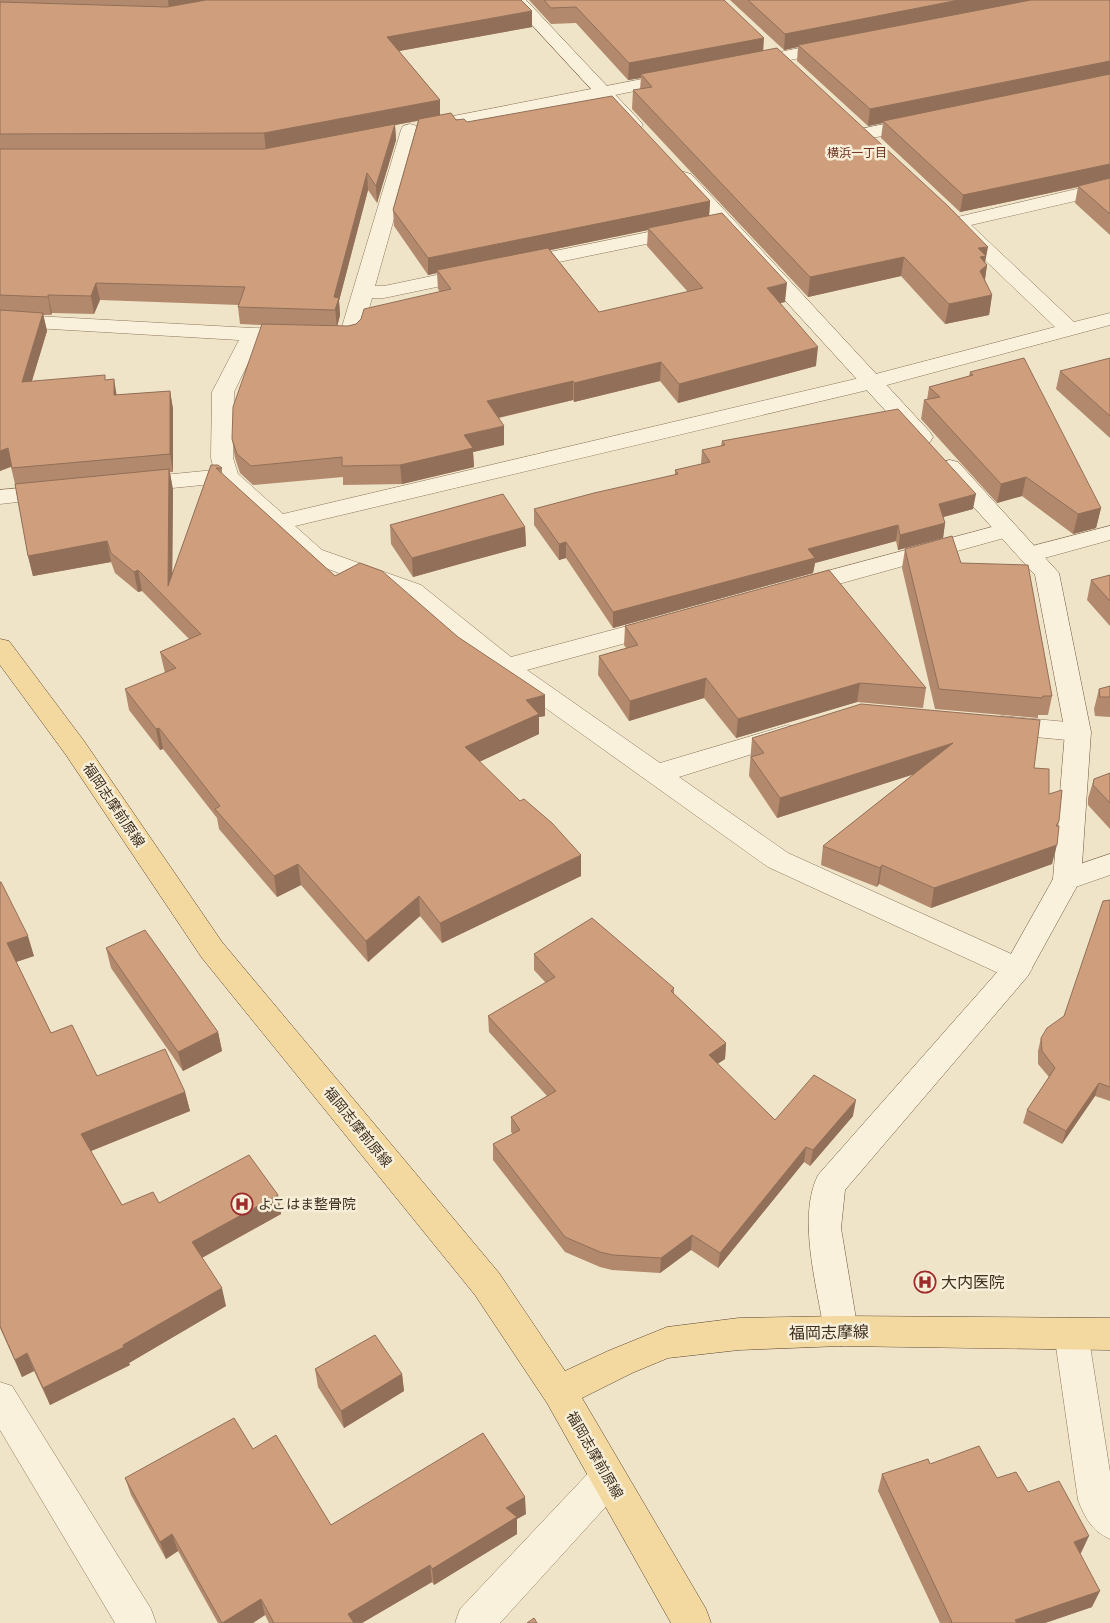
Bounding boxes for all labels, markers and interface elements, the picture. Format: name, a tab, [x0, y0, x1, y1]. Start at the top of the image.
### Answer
district label: 横浜一丁目	[827, 146, 887, 160]
street label: 福岡志摩前原線	[80, 760, 148, 850]
street label: 福岡志摩前原線	[321, 1084, 395, 1170]
hospital icon: よこはま整骨院	[230, 1192, 254, 1216]
place label: よこはま整骨院	[258, 1196, 356, 1212]
hospital icon: 大内医院	[913, 1270, 937, 1294]
place label: 大内医院	[941, 1273, 1005, 1292]
street label: 福岡志摩線	[789, 1322, 869, 1343]
street label: 福岡志摩前原線	[564, 1409, 626, 1501]

